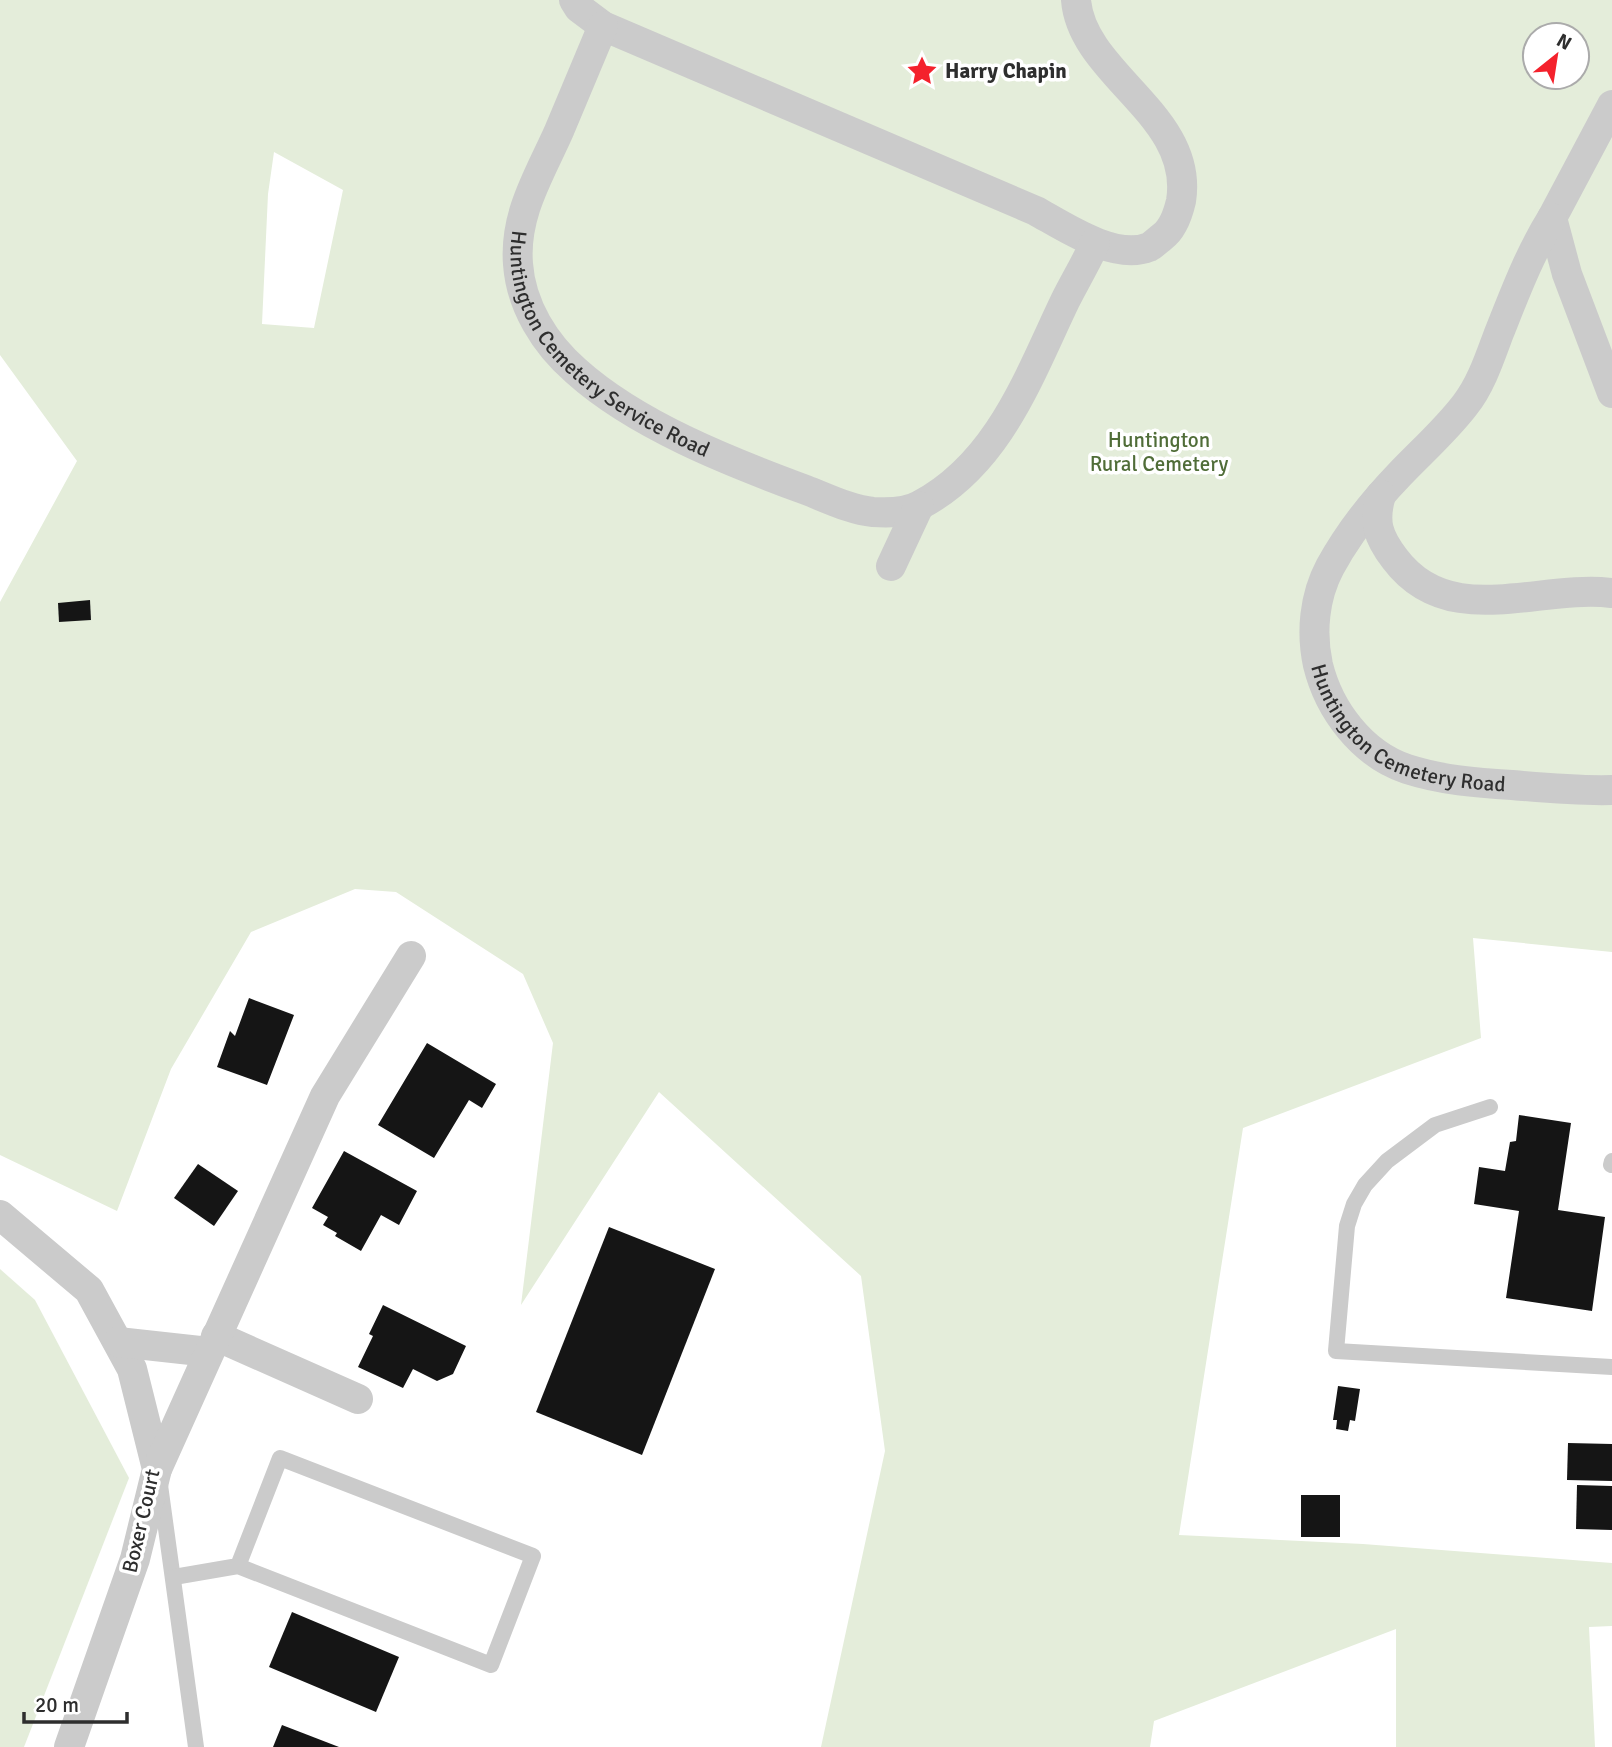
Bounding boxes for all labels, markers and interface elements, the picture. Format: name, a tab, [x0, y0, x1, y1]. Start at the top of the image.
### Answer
north arrow	[1521, 21, 1591, 91]
text: N	[1552, 28, 1576, 56]
place icon: Harry Chapin	[905, 54, 939, 88]
place label: Harry Chapin	[945, 58, 1067, 84]
street label: Huntington Cemetery Service Road	[504, 229, 714, 463]
park label: Huntington Rural Cemetery	[1090, 427, 1229, 477]
street label: Huntington Cemetery Road	[1305, 661, 1506, 798]
street label: Boxer Court	[116, 1467, 166, 1575]
scale bar	[24, 1680, 128, 1724]
text: 20 m	[35, 1692, 79, 1718]

